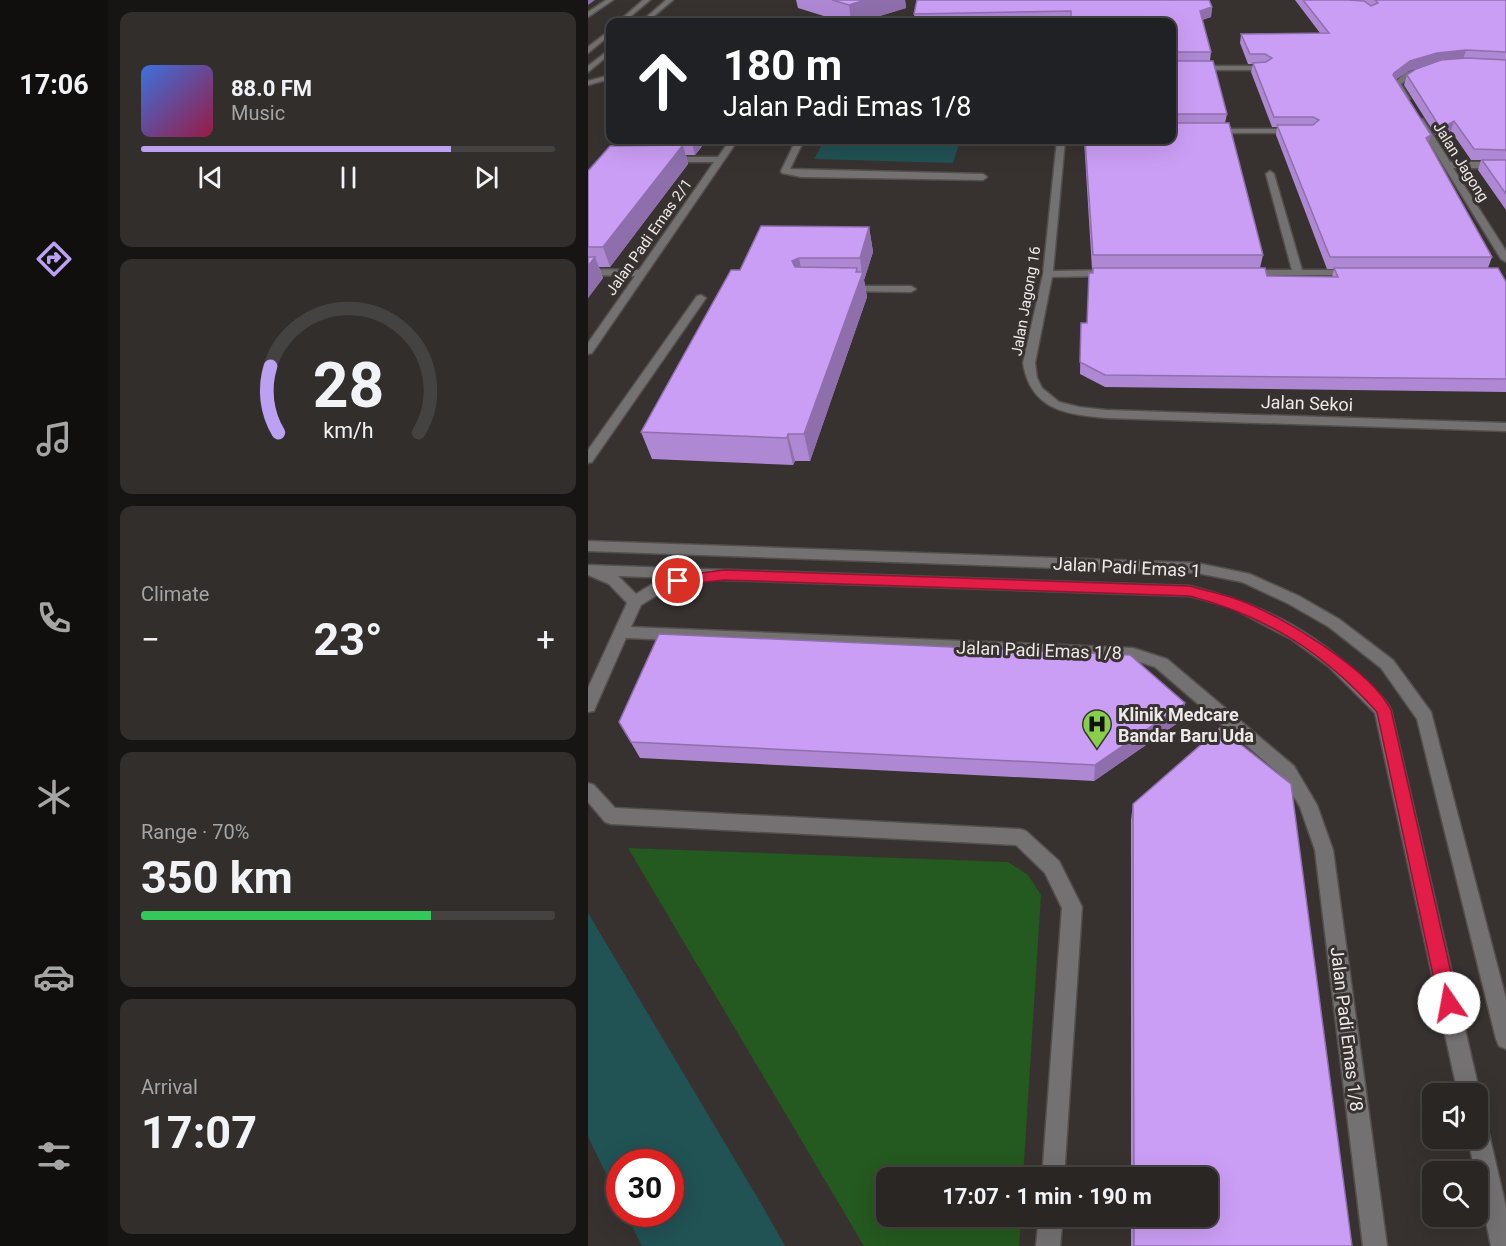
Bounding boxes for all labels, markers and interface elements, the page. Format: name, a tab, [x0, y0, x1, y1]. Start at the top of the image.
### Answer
text: 180 m	[723, 41, 842, 90]
icon: ahead	[624, 42, 702, 120]
text: 17:06	[19, 69, 89, 101]
text: 88.0 FM	[231, 76, 312, 101]
text: Jalan Padi Emas 1/8	[723, 91, 971, 123]
text: Music	[231, 101, 285, 125]
street label: Jalan Jagong	[1429, 119, 1493, 205]
icon: previous	[194, 161, 227, 194]
icon: pause	[332, 161, 365, 194]
icon: next	[470, 161, 503, 194]
street label: Jalan Padi Emas 2/1	[602, 175, 696, 299]
icon: directions	[33, 238, 75, 280]
street label: Jalan Jagong 16	[1008, 245, 1044, 357]
text: 28	[312, 349, 384, 422]
street label: Jalan Sekoi	[1261, 391, 1353, 415]
icon: music	[33, 418, 75, 460]
text: km/h	[323, 419, 373, 444]
street label: Jalan Padi Emas 1	[1053, 553, 1201, 581]
pin	[652, 555, 703, 606]
icon: arrive	[661, 564, 694, 597]
text: Climate	[141, 582, 209, 606]
icon: phone	[33, 597, 75, 639]
text: 23°	[313, 613, 383, 666]
text: −	[141, 620, 160, 659]
text: +	[536, 620, 555, 659]
street label: Jalan Padi Emas 1/8	[956, 637, 1122, 663]
place label: Klinik Medcare Bandar Baru Uda	[1118, 704, 1254, 746]
hospital icon: Klinik Medcare Bandar Baru Uda	[1081, 708, 1113, 750]
icon: climate	[33, 776, 75, 818]
text: Range · 70%	[141, 820, 249, 844]
text: 350 km	[141, 851, 293, 904]
street label: Jalan Padi Emas 1/8	[1326, 946, 1368, 1112]
icon: car	[33, 956, 75, 998]
position arrow	[1417, 971, 1481, 1035]
text: Arrival	[141, 1075, 198, 1099]
map controls	[1422, 1083, 1488, 1227]
button: sound	[1422, 1083, 1488, 1149]
text: 17:07	[141, 1106, 257, 1159]
icon: filters	[33, 1135, 75, 1177]
speed limit sign: 30	[606, 1149, 684, 1227]
button: search	[1422, 1161, 1488, 1227]
text: 17:07 · 1 min · 190 m	[942, 1184, 1152, 1209]

